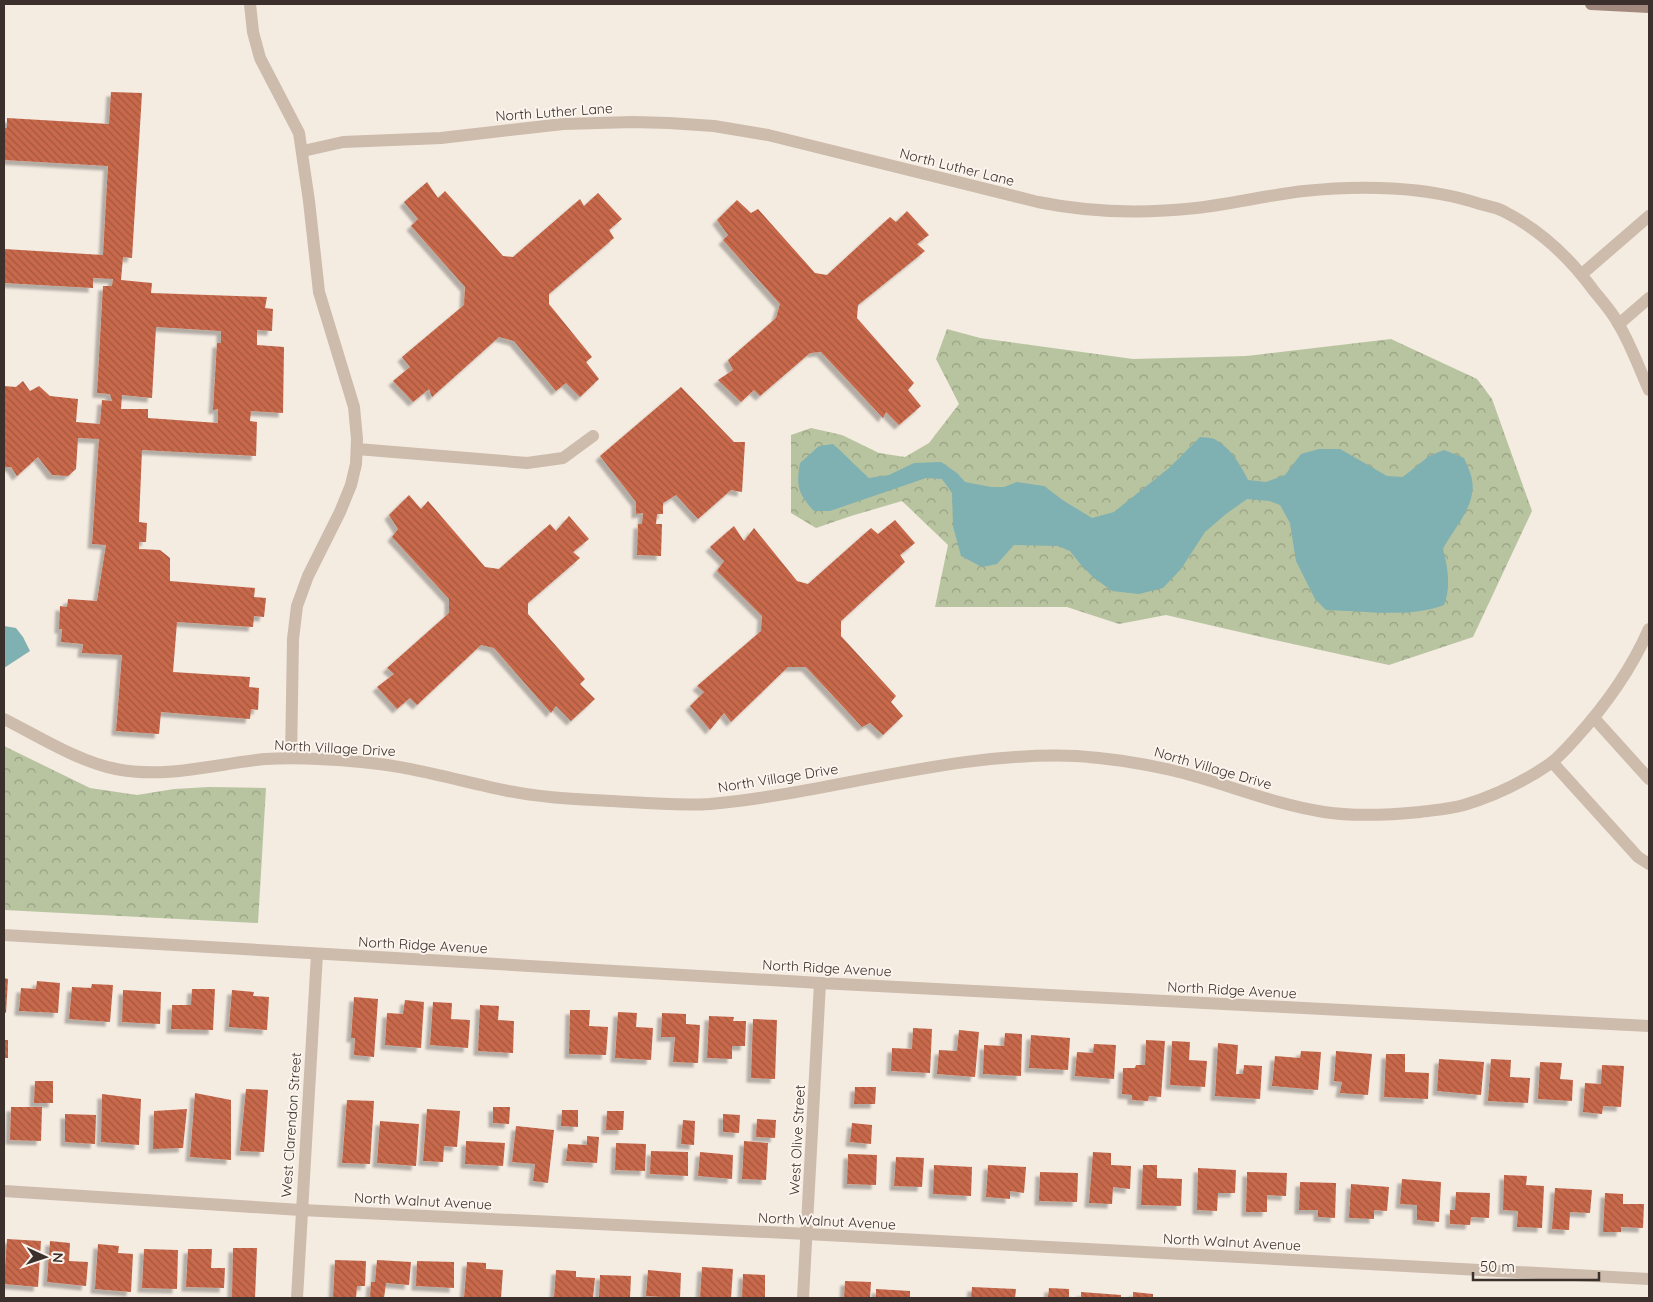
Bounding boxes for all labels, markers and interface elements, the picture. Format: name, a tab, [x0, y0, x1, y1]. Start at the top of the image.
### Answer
street label: North Luther Lane	[495, 99, 613, 125]
street label: North Luther Lane	[898, 144, 1016, 190]
street label: North Village Drive	[274, 736, 396, 760]
street label: North Village Drive	[1152, 743, 1274, 793]
street label: North Village Drive	[716, 760, 840, 796]
street label: North Ridge Avenue	[358, 933, 488, 957]
street label: North Ridge Avenue	[762, 956, 892, 980]
street label: North Ridge Avenue	[1167, 978, 1297, 1002]
street label: West Clarendon Street	[277, 1052, 305, 1198]
street label: West Olive Street	[785, 1084, 809, 1196]
street label: North Walnut Avenue	[354, 1188, 493, 1214]
street label: North Walnut Avenue	[758, 1208, 897, 1234]
street label: North Walnut Avenue	[1163, 1229, 1302, 1255]
north arrow	[20, 1232, 70, 1282]
scale bar	[1473, 1250, 1599, 1282]
text: N	[49, 1252, 67, 1263]
text: 50 m	[1480, 1257, 1515, 1276]

